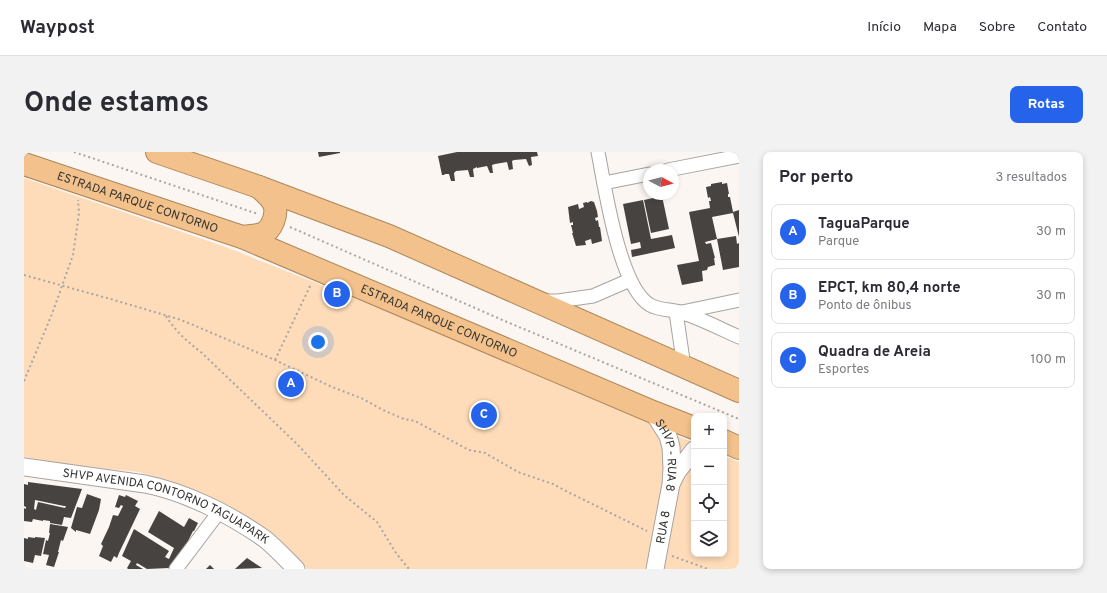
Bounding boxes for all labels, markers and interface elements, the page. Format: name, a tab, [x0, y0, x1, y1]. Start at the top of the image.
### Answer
text: Waypost	[20, 16, 95, 40]
text: Início	[867, 19, 901, 36]
text: Mapa	[923, 19, 957, 36]
text: Sobre	[979, 19, 1015, 36]
text: Contato	[1037, 19, 1087, 36]
text: Onde estamos	[24, 86, 209, 122]
button: Rotas	[1010, 86, 1083, 123]
north arrow	[643, 164, 679, 200]
text: Por perto	[779, 167, 853, 189]
street label: ESTRADA PARQUE CONTORNO	[55, 169, 220, 237]
text: 3 resultados	[995, 170, 1067, 186]
text: TaguaParque	[818, 215, 910, 234]
text: A	[788, 224, 798, 240]
text: 30 m	[1036, 224, 1066, 240]
text: Parque	[818, 234, 859, 250]
pin: B	[324, 279, 350, 309]
text: EPCT, km 80,4 norte	[818, 279, 961, 298]
street label: ESTRADA PARQUE CONTORNO	[358, 281, 520, 362]
text: B	[789, 288, 797, 304]
text: 30 m	[1036, 288, 1066, 304]
text: Ponto de ônibus	[818, 298, 912, 314]
your location	[308, 332, 328, 352]
text: Quadra de Areia	[818, 343, 931, 362]
text: C	[789, 352, 797, 368]
text: 100 m	[1030, 352, 1066, 368]
text: Esportes	[818, 362, 869, 378]
pin: A	[278, 369, 304, 399]
pin: C	[471, 400, 497, 430]
map controls	[691, 413, 727, 557]
button: +	[691, 413, 727, 449]
street label: SHVP - RUA 8	[650, 416, 679, 493]
button: −	[691, 449, 727, 485]
street label: SHVP AVENIDA CONTORNO TAGUAPARK	[62, 466, 272, 549]
button: locate	[691, 485, 727, 521]
street label: RUA 8	[653, 509, 675, 545]
button: layers	[691, 521, 727, 557]

